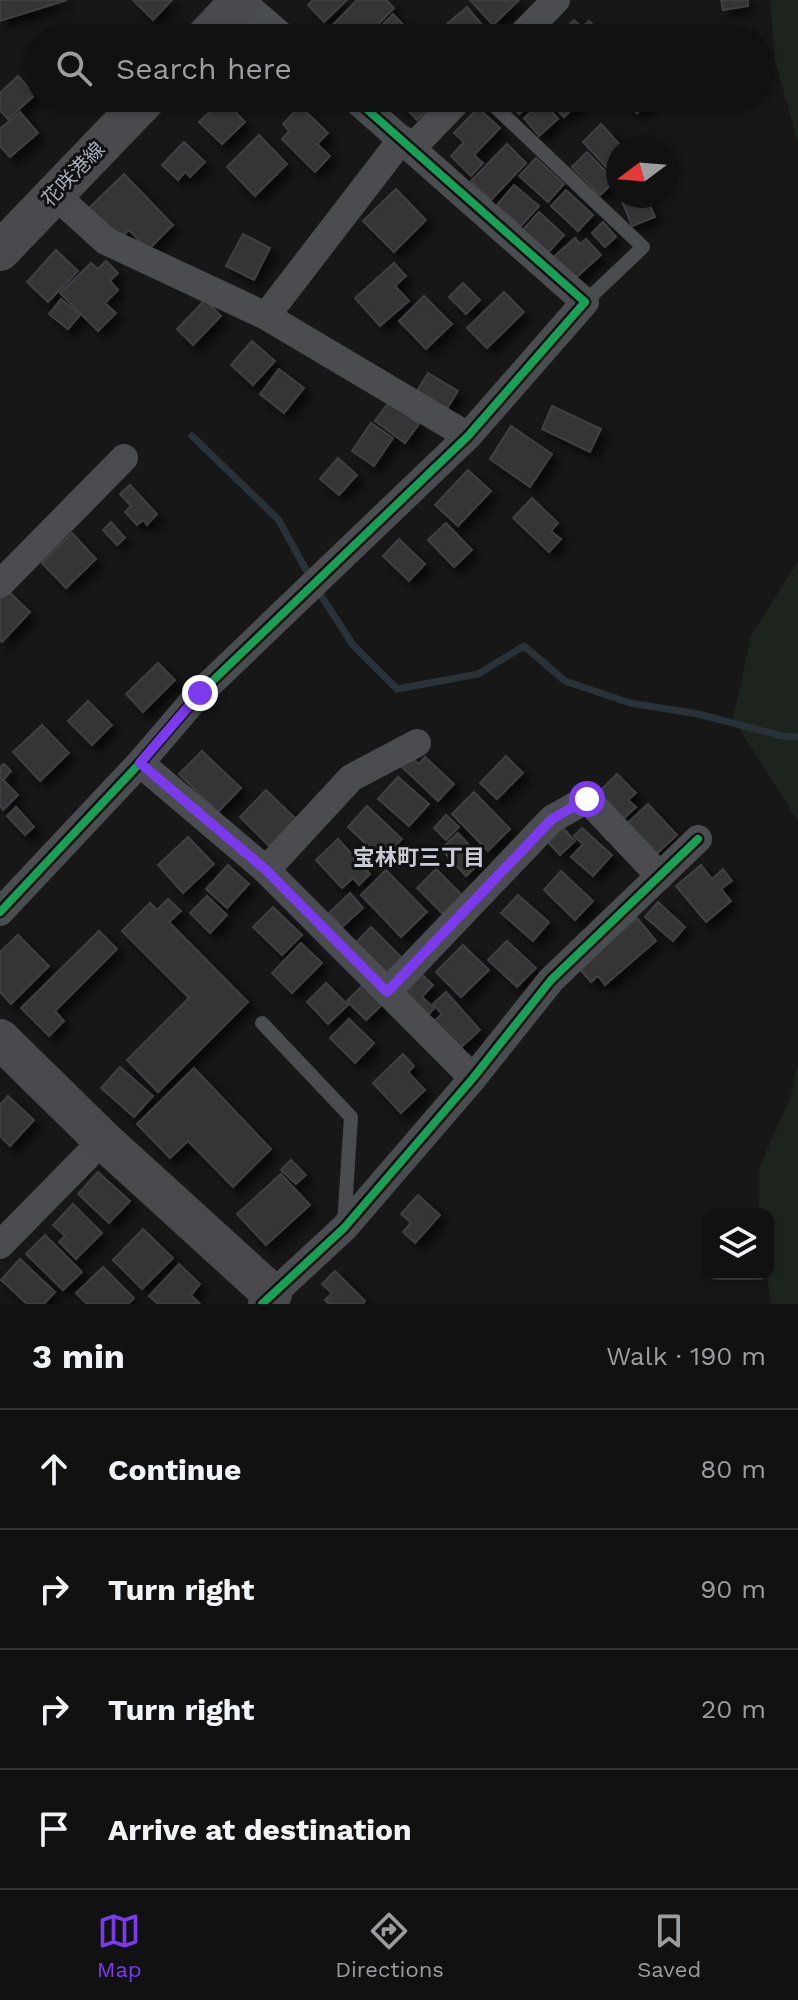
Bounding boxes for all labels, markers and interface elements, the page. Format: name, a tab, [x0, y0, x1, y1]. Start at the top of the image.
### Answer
search box	[24, 24, 774, 112]
icon: search	[52, 46, 96, 90]
text: Search here	[116, 51, 292, 86]
north arrow	[606, 136, 678, 208]
street label: 花咲港線	[37, 137, 109, 211]
route end	[182, 675, 218, 711]
route start	[569, 781, 605, 817]
district label: 宝林町三丁目	[353, 845, 485, 870]
map controls	[702, 1208, 774, 1280]
button: layers	[702, 1208, 774, 1280]
text: 3 min	[32, 1336, 125, 1376]
text: Walk · 190 m	[606, 1341, 766, 1371]
icon: ahead	[32, 1447, 76, 1491]
text: Continue	[108, 1452, 241, 1487]
text: 80 m	[700, 1454, 766, 1484]
icon: right	[32, 1567, 76, 1611]
text: Turn right	[108, 1572, 254, 1607]
text: 90 m	[700, 1574, 766, 1604]
icon: right	[32, 1687, 76, 1731]
text: Turn right	[108, 1692, 254, 1727]
text: 20 m	[701, 1694, 766, 1724]
icon: arrive	[32, 1807, 76, 1851]
text: Arrive at destination	[108, 1812, 412, 1847]
tab: Map	[97, 1909, 142, 1982]
tab: Directions	[335, 1909, 444, 1982]
tab: Saved	[637, 1909, 701, 1982]

